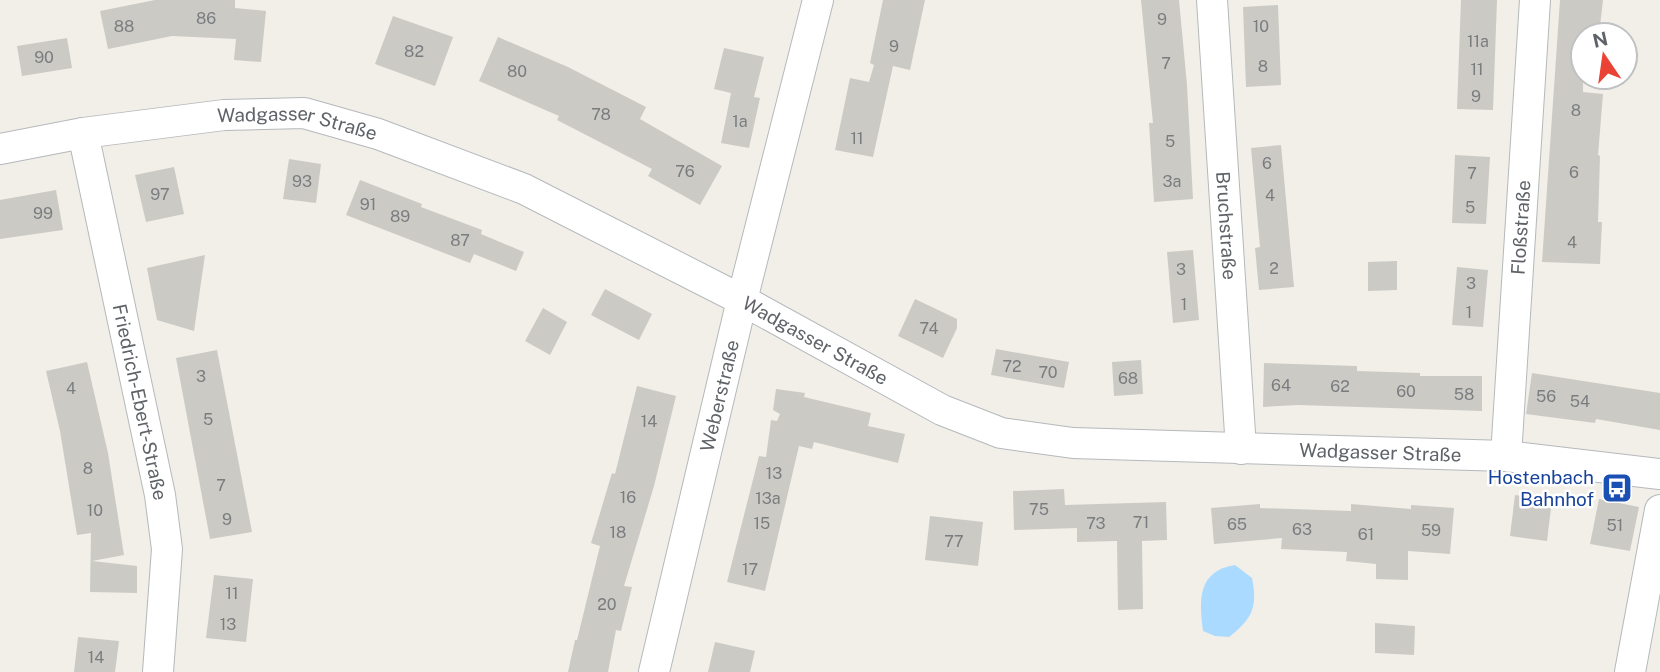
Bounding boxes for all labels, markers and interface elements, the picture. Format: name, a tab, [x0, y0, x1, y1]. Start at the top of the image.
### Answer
house number: 86	[196, 9, 216, 28]
house number: 9	[1157, 10, 1167, 29]
house number: 88	[114, 17, 134, 36]
house number: 10	[1253, 17, 1269, 36]
north arrow	[1569, 21, 1639, 91]
text: N	[1590, 27, 1610, 52]
house number: 11a	[1467, 32, 1489, 51]
house number: 9	[889, 37, 899, 56]
house number: 82	[404, 42, 424, 61]
house number: 90	[34, 48, 54, 67]
house number: 7	[1161, 54, 1171, 73]
house number: 8	[1258, 57, 1268, 76]
house number: 11	[1470, 60, 1484, 79]
house number: 80	[507, 62, 527, 81]
house number: 9	[1471, 87, 1481, 106]
house number: 8	[1571, 101, 1581, 120]
street label: Wadgasser Straße	[217, 102, 380, 144]
house number: 78	[591, 105, 611, 124]
house number: 1a	[732, 112, 748, 131]
house number: 11	[850, 129, 864, 148]
house number: 5	[1165, 132, 1175, 151]
house number: 6	[1262, 154, 1272, 173]
house number: 76	[675, 162, 695, 181]
house number: 6	[1569, 163, 1579, 182]
house number: 7	[1467, 164, 1477, 183]
street label: Bruchstraße	[1212, 171, 1241, 280]
house number: 93	[292, 172, 312, 191]
house number: 3a	[1163, 172, 1181, 191]
street label: Floßstraße	[1507, 179, 1535, 276]
house number: 97	[150, 185, 170, 204]
house number: 4	[1265, 186, 1275, 205]
house number: 91	[360, 195, 376, 214]
house number: 5	[1465, 198, 1475, 217]
house number: 99	[33, 204, 53, 223]
house number: 89	[390, 207, 410, 226]
house number: 87	[450, 231, 470, 250]
house number: 4	[1567, 233, 1577, 252]
house number: 2	[1269, 259, 1279, 278]
house number: 3	[1176, 260, 1186, 279]
house number: 3	[1466, 274, 1476, 293]
street label: Wadgasser Straße	[739, 292, 892, 389]
house number: 1	[1181, 295, 1187, 314]
street label: Friedrich-Ebert-Straße	[109, 302, 172, 502]
house number: 1	[1466, 303, 1472, 322]
house number: 74	[919, 319, 939, 338]
street label: Weberstraße	[696, 338, 743, 454]
house number: 72	[1002, 357, 1022, 376]
house number: 70	[1038, 363, 1058, 382]
house number: 3	[196, 367, 206, 386]
house number: 68	[1118, 369, 1138, 388]
house number: 64	[1271, 376, 1291, 395]
house number: 62	[1330, 377, 1350, 396]
house number: 4	[66, 379, 76, 398]
house number: 60	[1396, 382, 1416, 401]
house number: 58	[1454, 385, 1474, 404]
house number: 56	[1536, 387, 1556, 406]
house number: 54	[1570, 392, 1590, 411]
house number: 5	[203, 410, 213, 429]
house number: 14	[641, 412, 657, 431]
street label: Wadgasser Straße	[1299, 439, 1462, 466]
house number: 8	[83, 459, 93, 478]
house number: 13	[766, 464, 782, 483]
place label: Hostenbach Bahnhof	[1488, 466, 1594, 510]
bus stop icon: Hostenbach Bahnhof	[1600, 471, 1634, 505]
house number: 7	[216, 476, 226, 495]
house number: 16	[620, 488, 636, 507]
house number: 13a	[755, 489, 781, 508]
house number: 75	[1029, 500, 1049, 519]
house number: 10	[87, 501, 103, 520]
house number: 9	[222, 510, 232, 529]
house number: 71	[1133, 513, 1149, 532]
house number: 15	[754, 514, 770, 533]
house number: 73	[1086, 514, 1106, 533]
house number: 65	[1227, 515, 1247, 534]
house number: 51	[1607, 516, 1623, 535]
house number: 63	[1292, 520, 1312, 539]
house number: 59	[1421, 521, 1441, 540]
house number: 18	[610, 523, 626, 542]
house number: 61	[1358, 525, 1374, 544]
house number: 77	[944, 532, 964, 551]
house number: 17	[742, 560, 758, 579]
house number: 11	[225, 584, 239, 603]
house number: 20	[597, 595, 617, 614]
house number: 13	[220, 615, 236, 634]
house number: 14	[88, 648, 104, 667]

